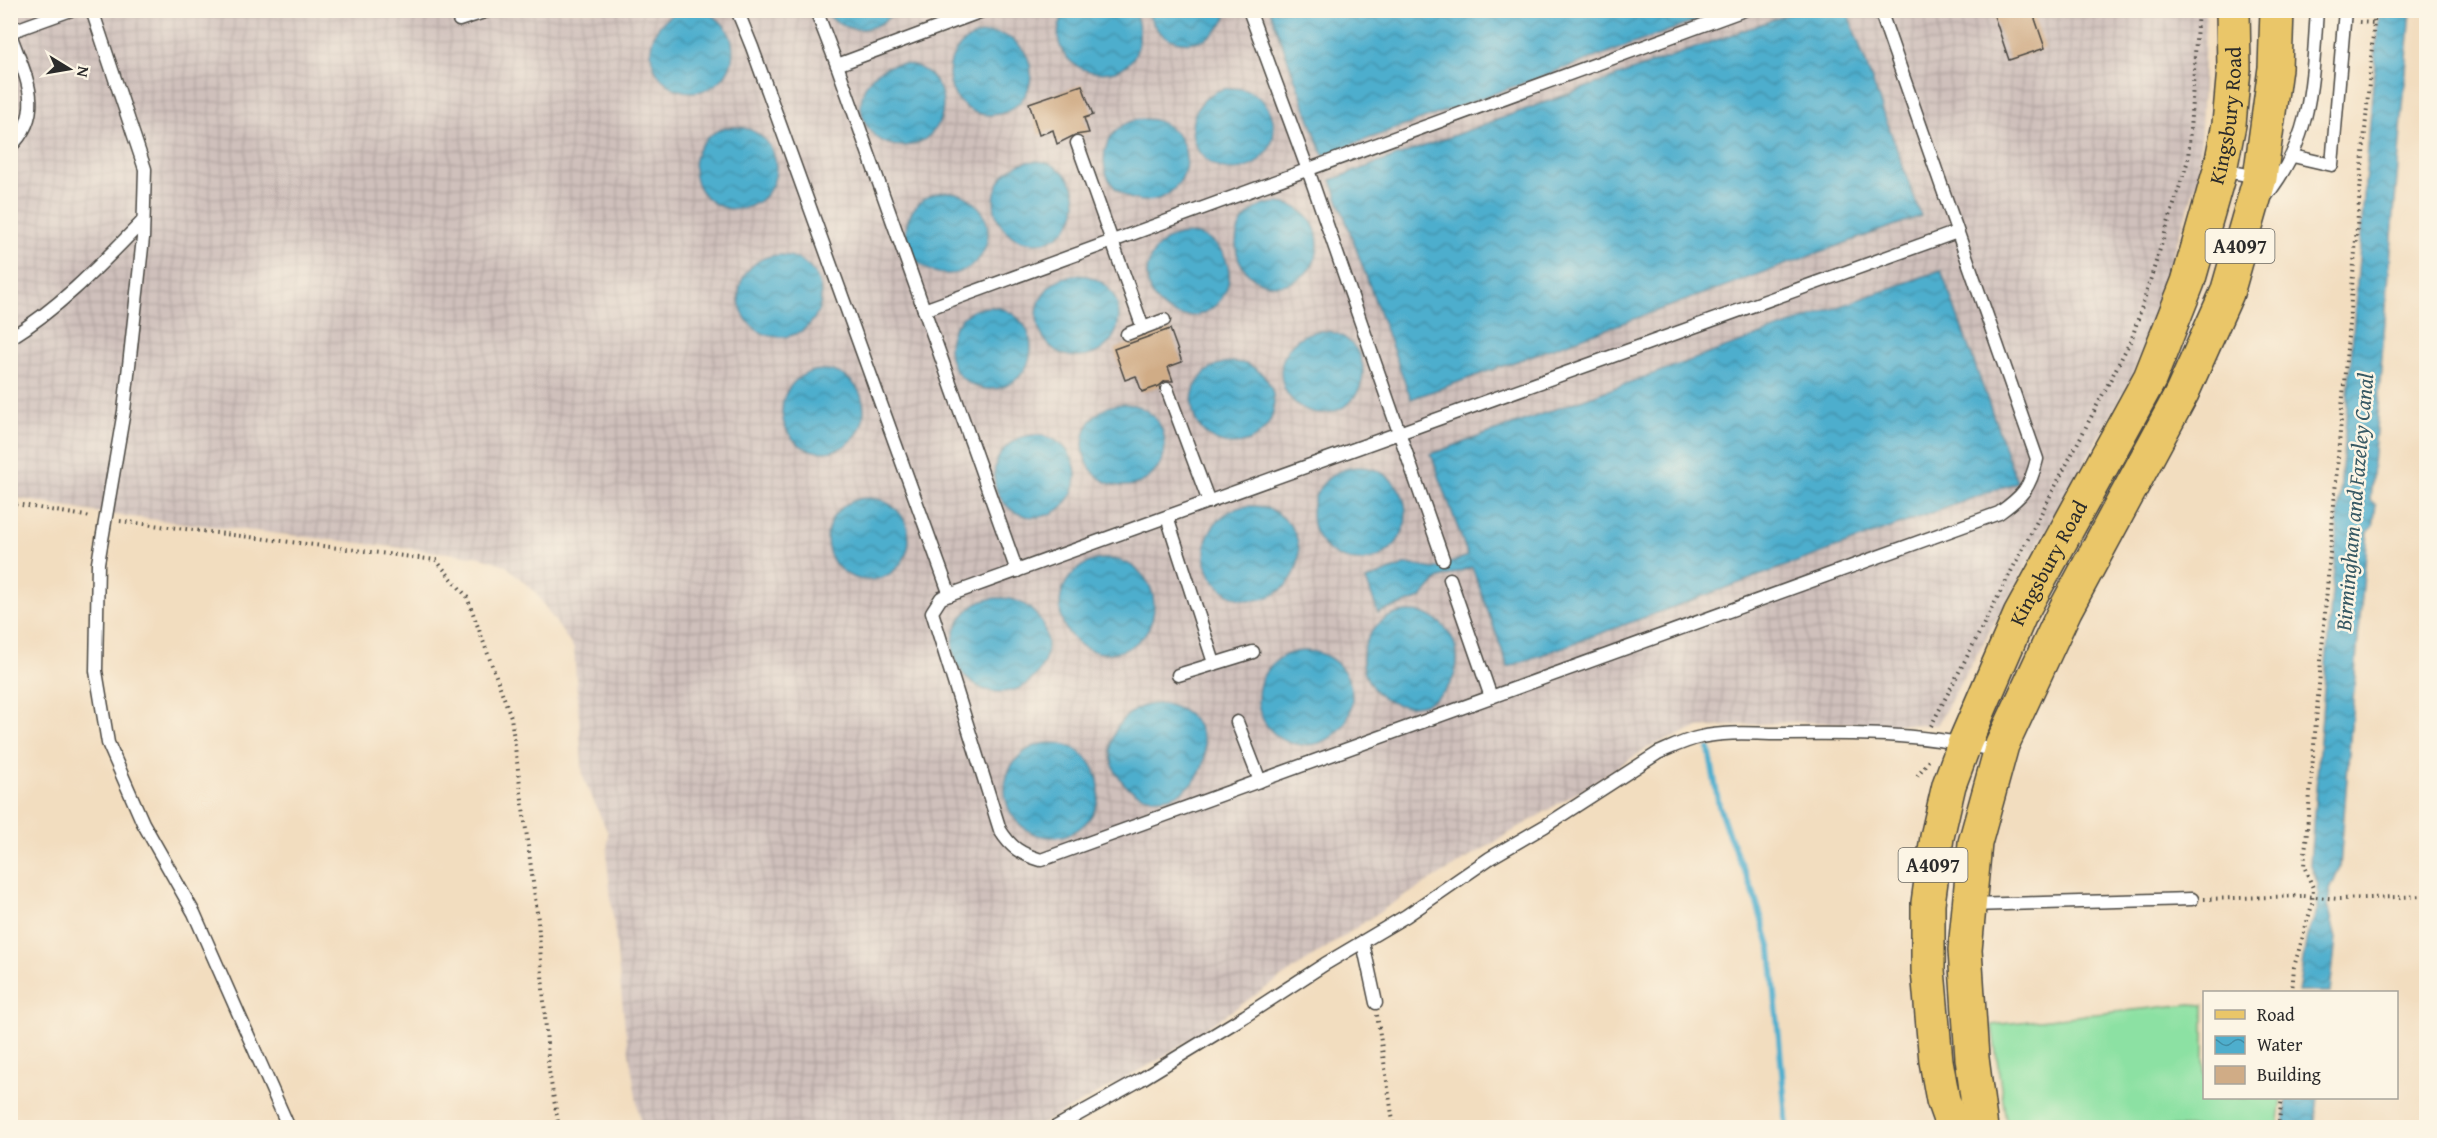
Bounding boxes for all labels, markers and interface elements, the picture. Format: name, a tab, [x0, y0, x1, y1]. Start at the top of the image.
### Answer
north arrow	[39, 39, 99, 99]
street label: Kingsbury Road	[2201, 46, 2249, 188]
text: N	[71, 64, 97, 80]
road number: A4097	[2206, 229, 2274, 263]
water label: Birmingham and Fazeley Canal	[2327, 372, 2381, 633]
street label: Kingsbury Road	[2001, 494, 2095, 631]
road number: A4097	[1898, 848, 1968, 882]
legend	[2203, 991, 2398, 1099]
text: Road	[2257, 1001, 2295, 1028]
text: Water	[2257, 1031, 2303, 1058]
text: Building	[2257, 1061, 2321, 1088]

